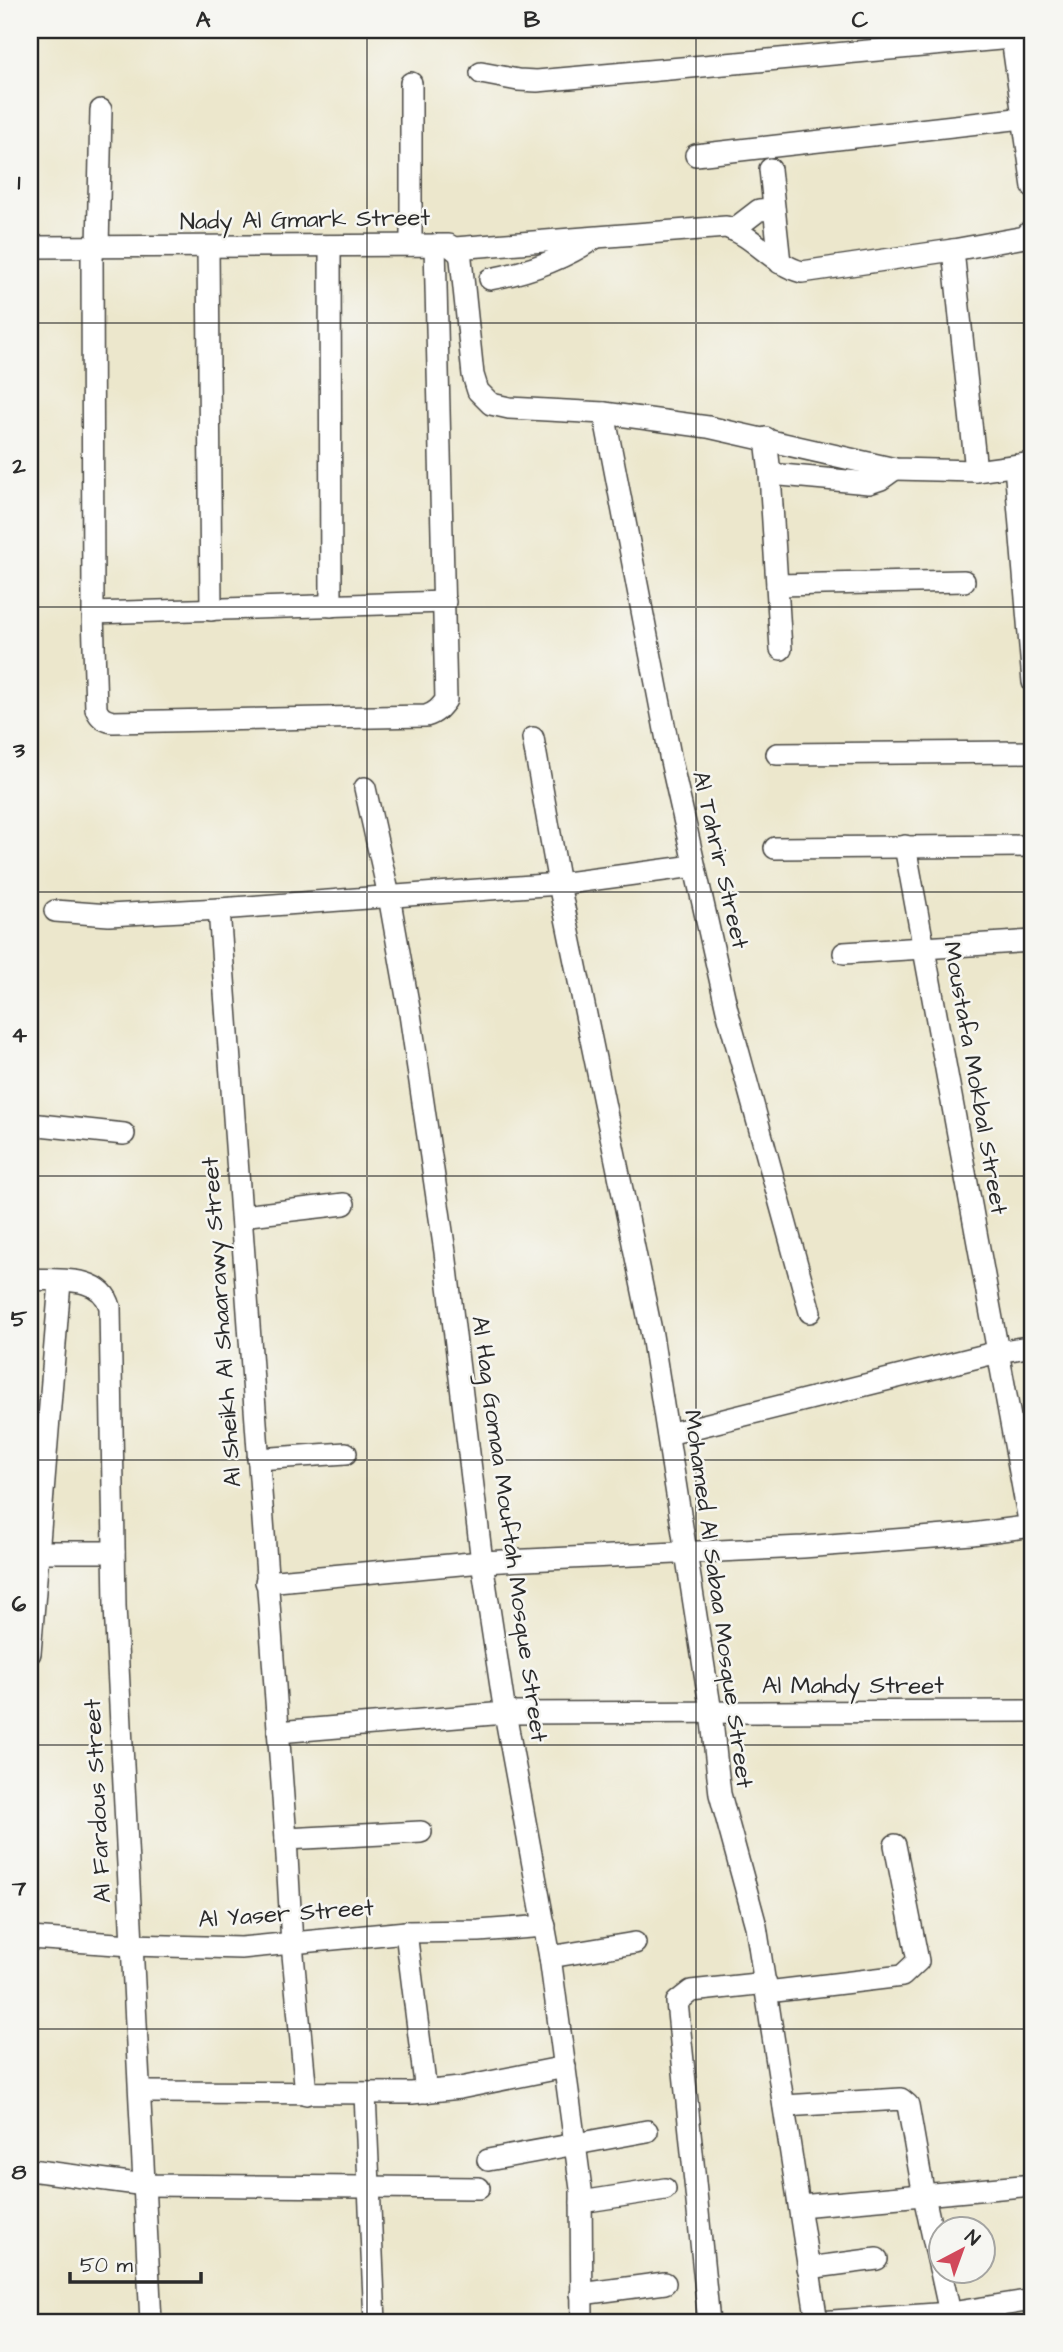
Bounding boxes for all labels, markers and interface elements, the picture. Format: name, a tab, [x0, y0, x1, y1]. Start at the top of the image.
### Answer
text: A	[196, 4, 211, 36]
text: B	[524, 4, 541, 36]
text: C	[852, 4, 869, 36]
text: 1	[18, 166, 21, 198]
street label: Nady Al Gmark Street	[180, 201, 431, 240]
text: 2	[11, 450, 26, 482]
text: 3	[12, 734, 25, 766]
street label: Al Tahrir Street	[683, 768, 757, 953]
street label: Moustafa Mokbal Street	[934, 939, 1016, 1218]
text: 4	[11, 1019, 27, 1051]
street label: Al Sheikh Al Shaarawy Street	[193, 1155, 252, 1488]
text: 5	[11, 1303, 28, 1335]
street label: Al Hag Gomaa Mouftah Mosque Street	[461, 1314, 556, 1745]
street label: Mohamed Al Sabaa Mosque Street	[675, 1408, 761, 1791]
text: 6	[12, 1588, 27, 1620]
street label: Al Mahdy Street	[762, 1669, 944, 1704]
street label: Al Fardous Street	[76, 1698, 120, 1904]
text: 7	[11, 1872, 27, 1904]
street label: Al Yaser Street	[197, 1891, 375, 1937]
text: 8	[12, 2156, 27, 2188]
north arrow	[926, 2216, 996, 2286]
text: N	[959, 2224, 986, 2252]
scale bar	[70, 2240, 201, 2284]
text: 50 m	[80, 2251, 134, 2280]

